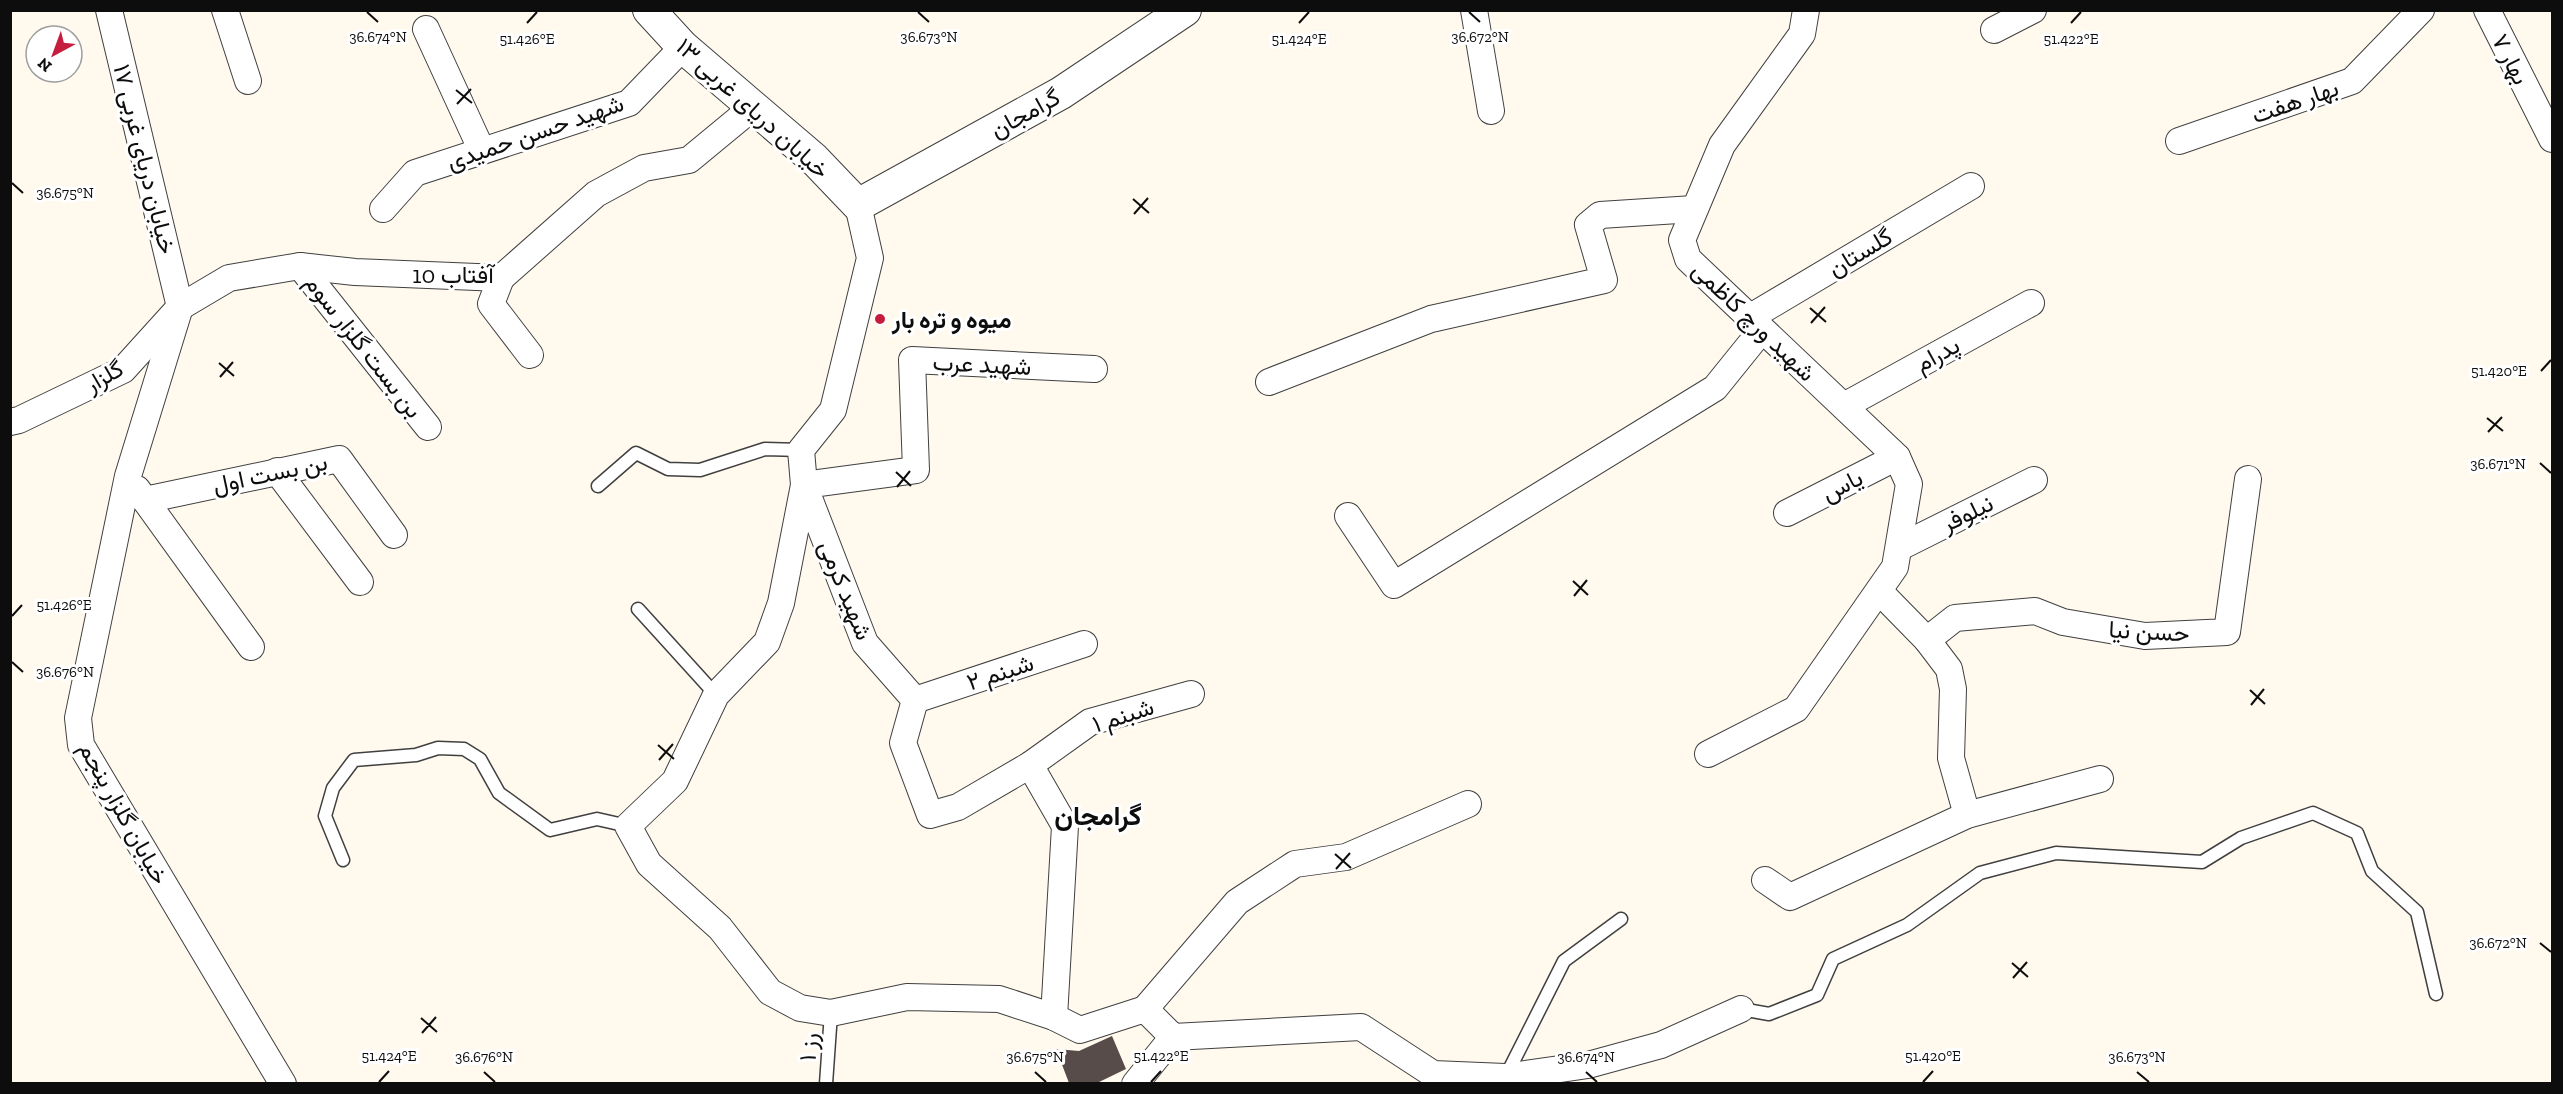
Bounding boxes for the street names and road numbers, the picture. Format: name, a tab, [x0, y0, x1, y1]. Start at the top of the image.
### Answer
street label: بهار ۷	[2485, 29, 2536, 90]
street label: خیابان دریای غربی ۱۳	[670, 32, 836, 185]
street label: خیابان دریای غربی ۱۷	[106, 61, 183, 257]
street label: بهار هفت	[2248, 73, 2343, 130]
street label: گرامجان	[985, 82, 1066, 145]
street label: شهید حسن حمیدی	[443, 88, 628, 177]
street label: گلستان	[1822, 221, 1898, 283]
street label: شهید ورچ کاظمی	[1685, 255, 1822, 389]
street label: آفتاب 10	[412, 260, 496, 289]
street label: بن بست گلزار سوم	[297, 269, 429, 425]
street label: پدرام	[1910, 330, 1965, 380]
street label: شهید عرب	[932, 347, 1032, 382]
street label: گلزار	[79, 354, 129, 400]
street label: بن بست اول	[210, 447, 330, 500]
street label: یاس	[1817, 463, 1867, 507]
street label: نیلوفر	[1935, 488, 1998, 539]
street label: شهید کرمی	[812, 536, 879, 644]
street label: حسن نیا	[2108, 614, 2190, 648]
street label: شبنم ۲	[963, 648, 1038, 698]
street label: شبنم ۱	[1089, 691, 1158, 740]
street label: خیابان گلزار پنجم	[71, 737, 175, 890]
street label: رز ۱	[793, 1032, 824, 1062]

